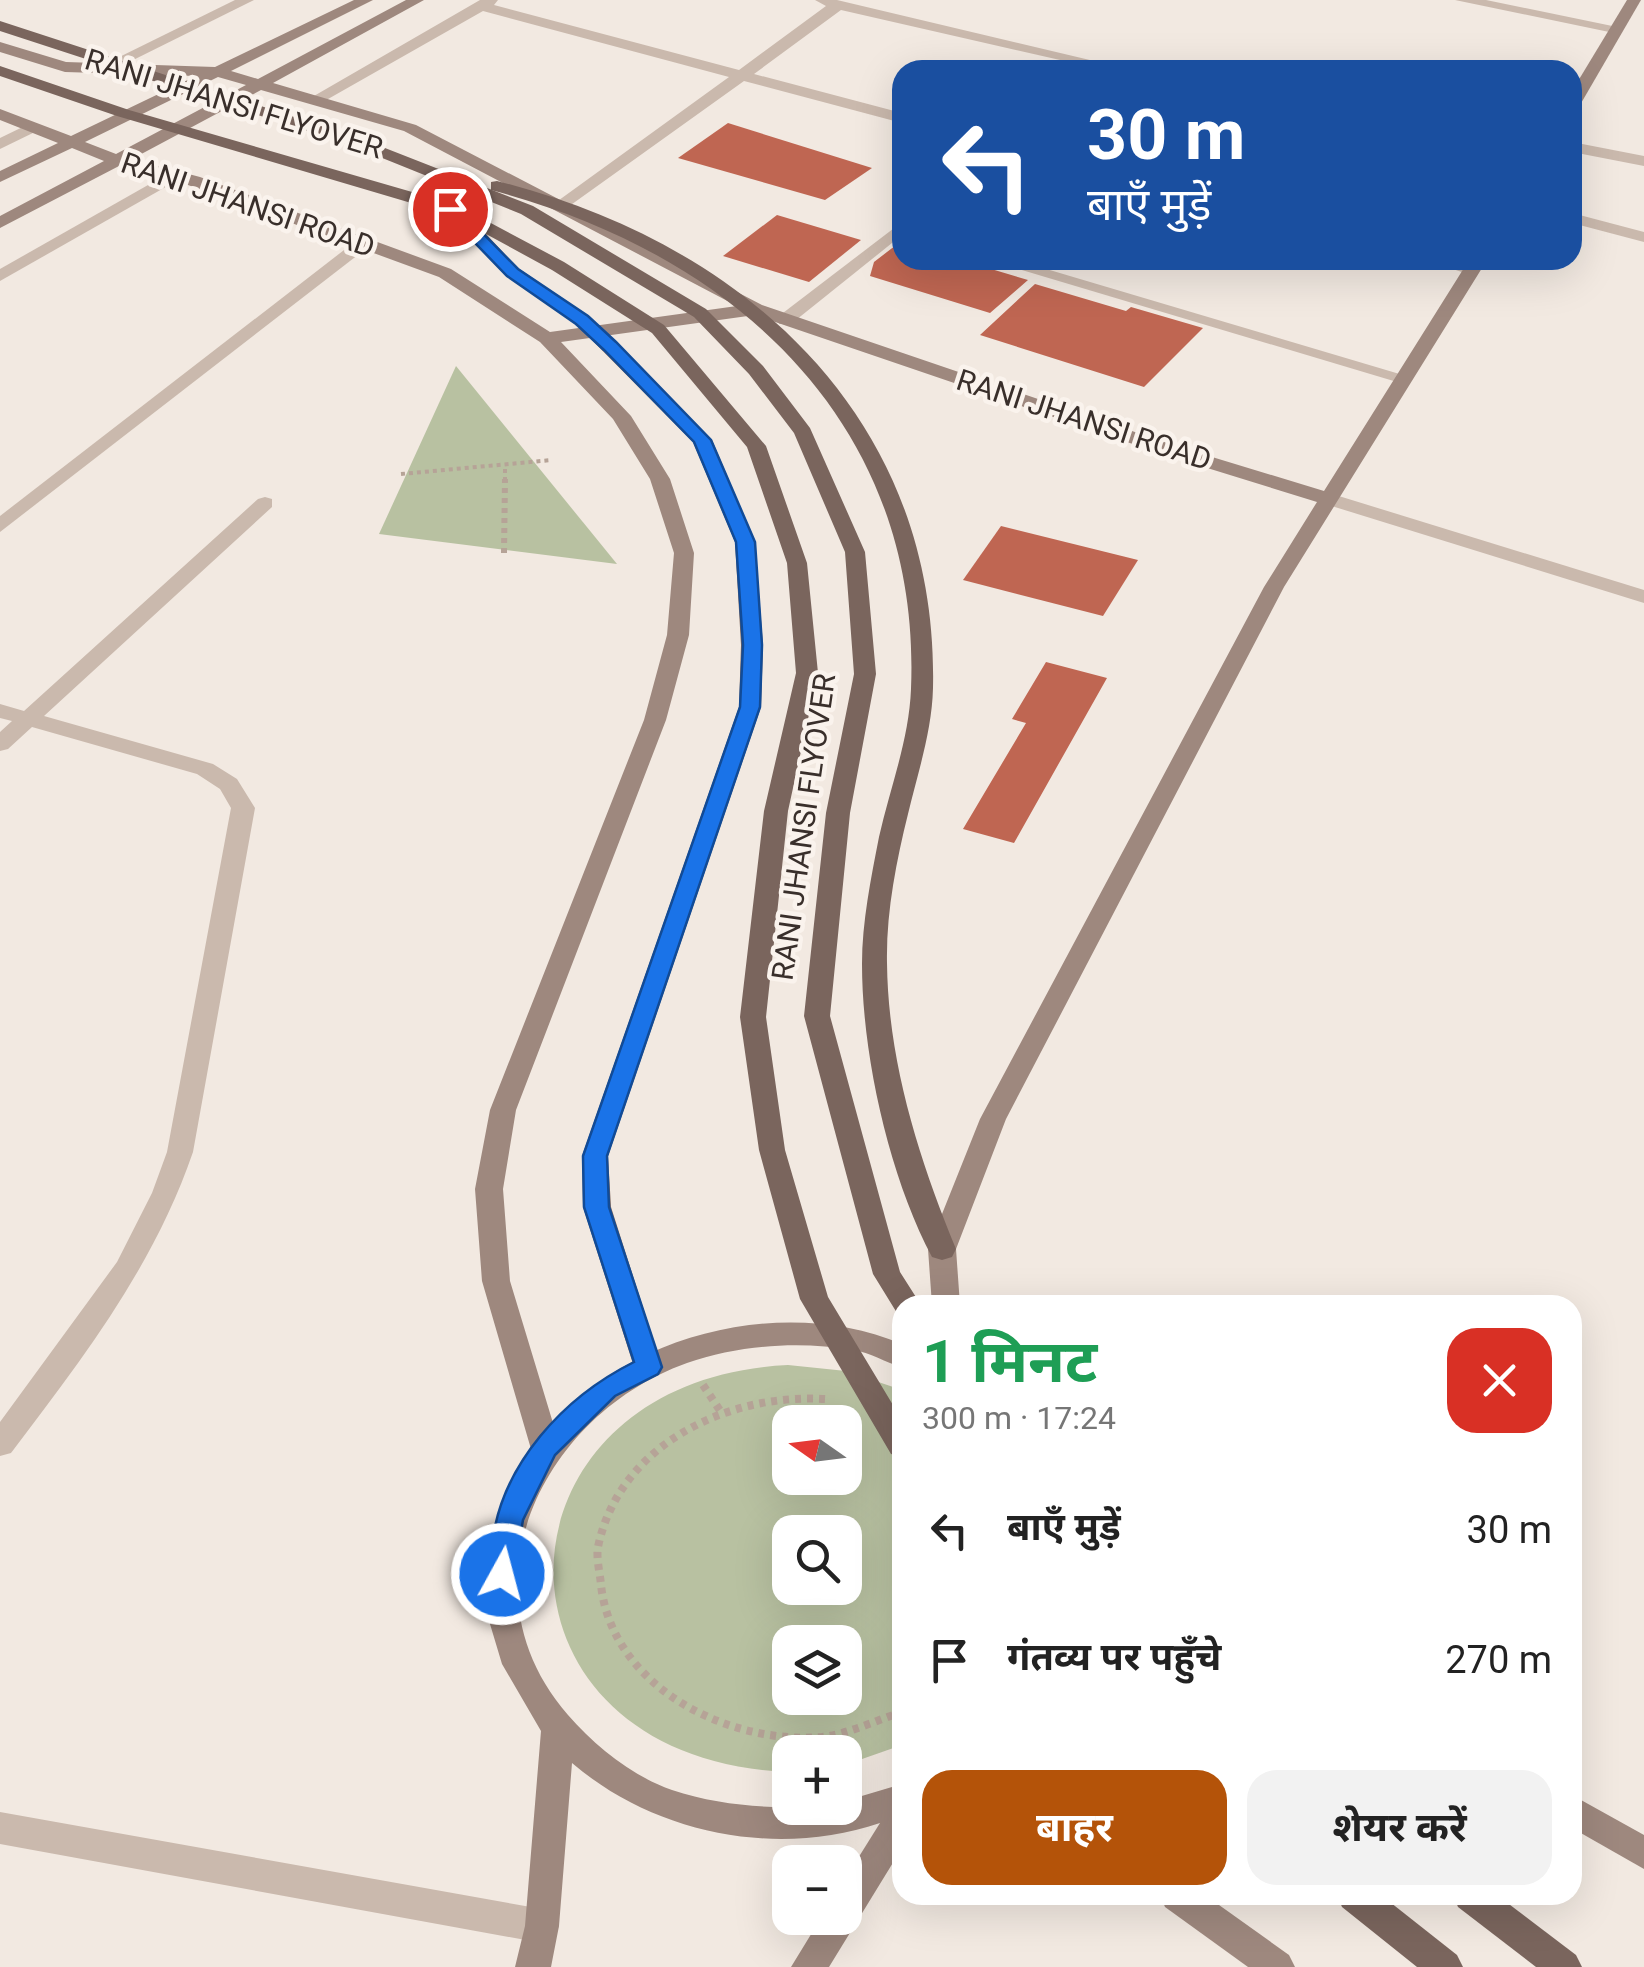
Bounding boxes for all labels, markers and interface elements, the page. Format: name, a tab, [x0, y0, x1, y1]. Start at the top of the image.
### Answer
street label: RANI JHANSI FLYOVER	[81, 42, 387, 165]
text: 30 m	[1087, 94, 1245, 176]
icon: left	[922, 100, 1052, 230]
street label: RANI JHANSI ROAD	[117, 145, 379, 264]
pin	[408, 167, 493, 252]
text: बाएँ मुड़ें	[1087, 178, 1211, 231]
icon: arrive	[423, 182, 478, 237]
street label: RANI JHANSI ROAD	[952, 362, 1216, 477]
street label: RANI JHANSI FLYOVER	[765, 671, 842, 983]
text: 1 मिनट	[922, 1326, 1097, 1397]
button: close	[1447, 1328, 1552, 1433]
text: 300 m · 17:24	[922, 1399, 1116, 1437]
north arrow	[772, 1405, 862, 1495]
map controls	[772, 1405, 862, 1935]
icon: left	[922, 1503, 977, 1558]
text: बाएँ मुड़ें	[1007, 1505, 1121, 1549]
text: 30 m	[1467, 1508, 1552, 1552]
button: search	[772, 1515, 862, 1605]
position arrow	[450, 1522, 554, 1626]
button: layers	[772, 1625, 862, 1715]
icon: arrive	[922, 1633, 977, 1688]
text: गंतव्य पर पहुँचे	[1007, 1635, 1221, 1679]
text: 270 m	[1445, 1638, 1552, 1682]
button: +	[772, 1735, 862, 1825]
button: बाहर	[922, 1770, 1227, 1885]
button: शेयर करें	[1247, 1770, 1552, 1885]
button: −	[772, 1845, 862, 1935]

